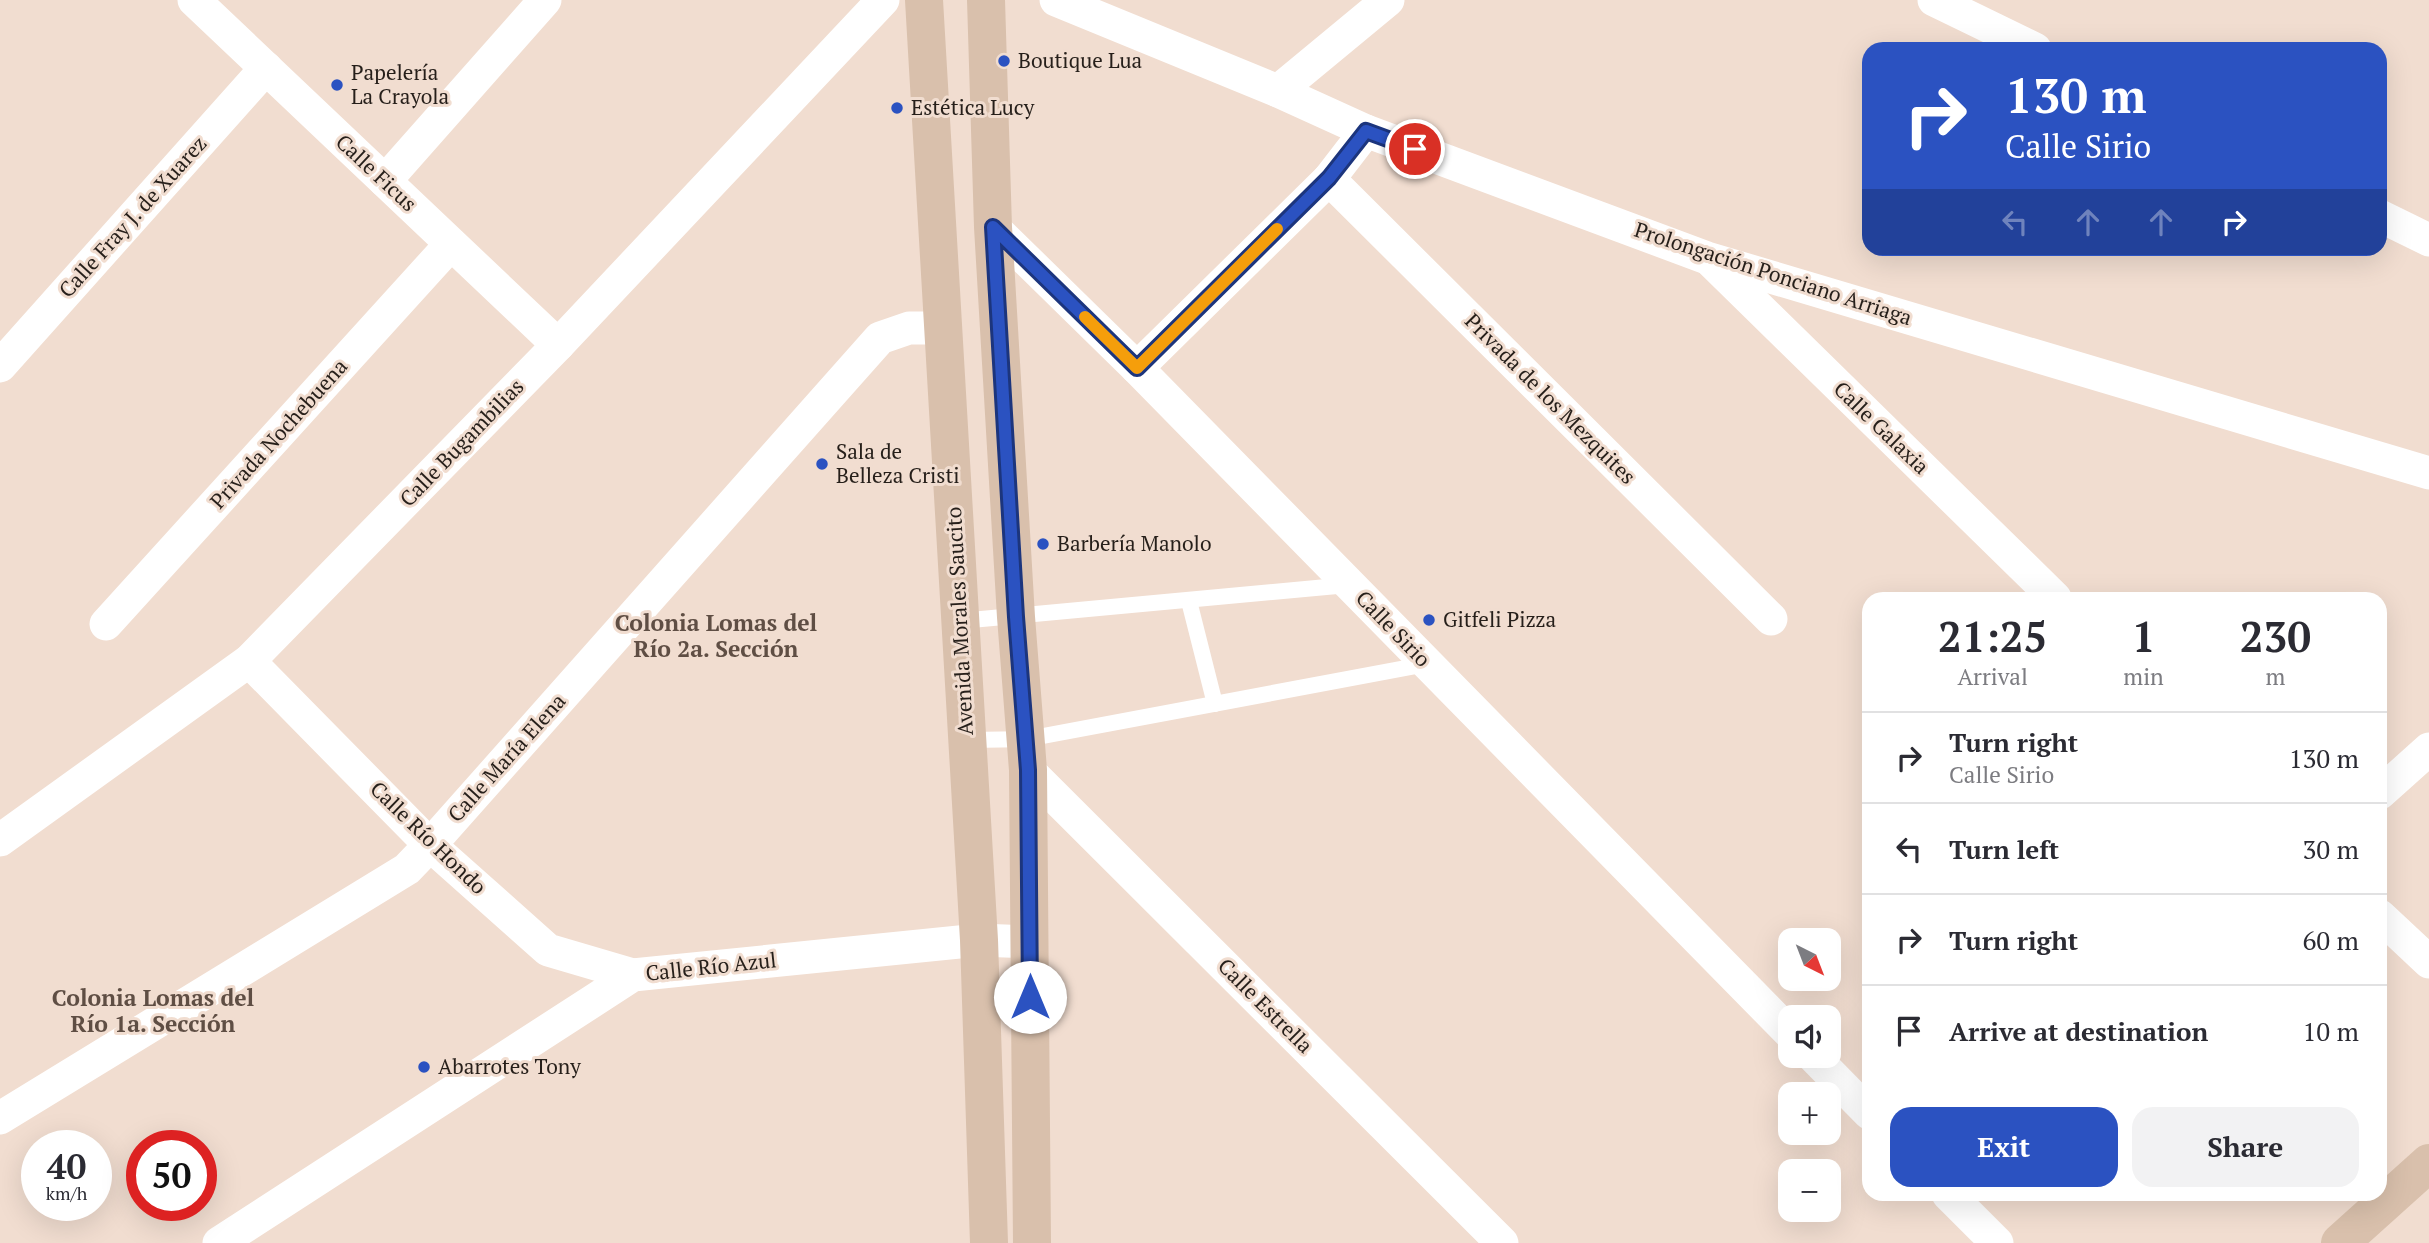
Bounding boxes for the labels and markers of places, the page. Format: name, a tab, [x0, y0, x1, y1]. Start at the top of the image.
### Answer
place label: Boutique Lua	[1018, 46, 1143, 74]
marker: Boutique Lua	[996, 53, 1012, 69]
place label: Papelería La Crayola	[351, 58, 450, 110]
marker: Papelería La Crayola	[329, 77, 345, 93]
place label: Estética Lucy	[911, 93, 1035, 121]
marker: Estética Lucy	[889, 100, 905, 116]
pin	[1385, 119, 1445, 179]
place label: Sala de Belleza Cristi	[836, 437, 960, 489]
marker: Sala de Belleza Cristi	[814, 456, 830, 472]
place label: Barbería Manolo	[1057, 529, 1212, 557]
marker: Barbería Manolo	[1035, 536, 1051, 552]
place label: Gitfeli Pizza	[1443, 605, 1557, 633]
marker: Gitfeli Pizza	[1421, 612, 1437, 628]
place label: Abarrotes Tony	[438, 1052, 581, 1080]
marker: Abarrotes Tony	[416, 1059, 432, 1075]

